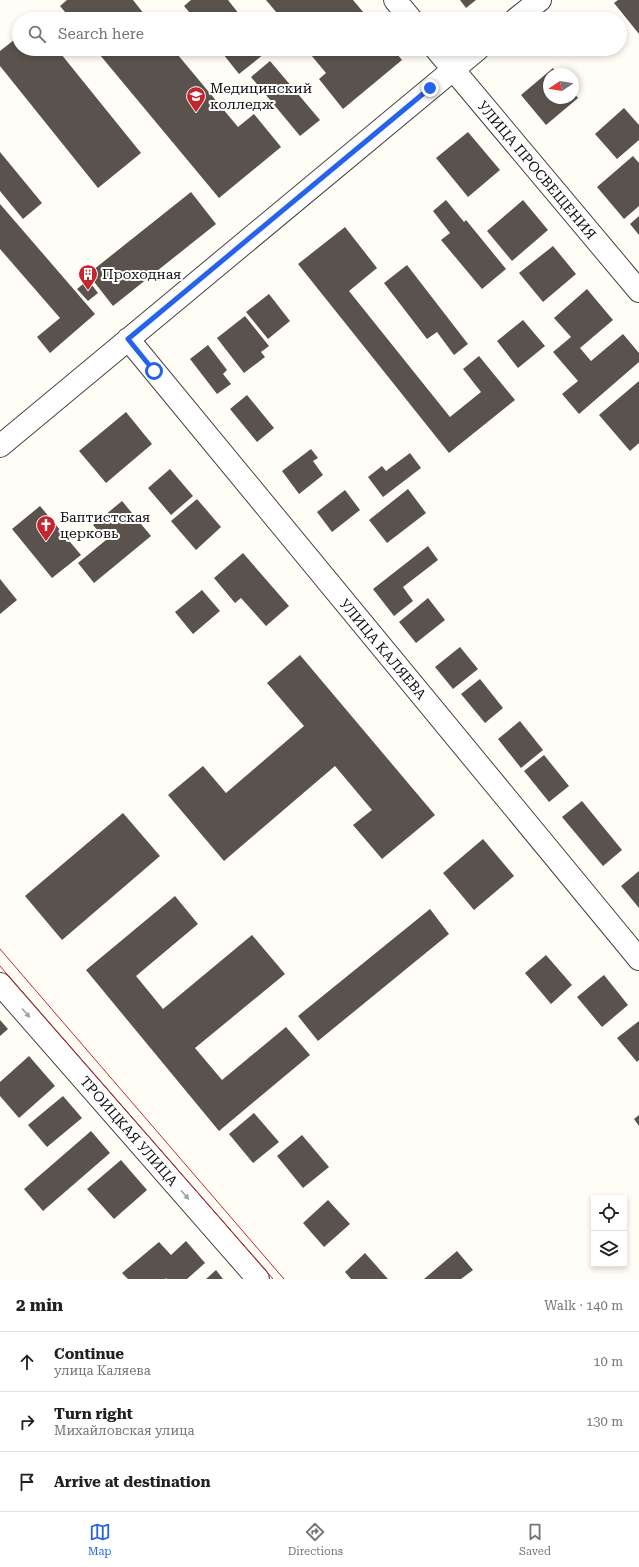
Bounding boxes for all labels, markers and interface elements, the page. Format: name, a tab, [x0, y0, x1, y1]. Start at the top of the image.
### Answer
search box	[12, 12, 627, 56]
icon: search	[26, 23, 48, 45]
text: Search here	[58, 25, 144, 43]
north arrow	[543, 68, 579, 104]
route end	[421, 79, 439, 97]
place label: Медицинский колледж	[210, 80, 312, 112]
school or university icon: Медицинский колледж	[185, 85, 207, 113]
street label: УЛИЦА ПРОСВЕЩЕНИЯ	[475, 98, 600, 242]
building icon: Проходная	[77, 263, 99, 291]
place label: Проходная	[102, 266, 181, 282]
route start	[145, 362, 163, 380]
place label: Баптистская церковь	[60, 509, 150, 541]
church icon: Баптистская церковь	[35, 514, 57, 542]
street label: УЛИЦА КАЛЯЕВА	[336, 596, 430, 703]
one-way arrow	[21, 1008, 30, 1018]
street label: ТРОИЦКАЯ УЛИЦА	[77, 1073, 181, 1189]
one-way arrow	[180, 1191, 189, 1200]
map controls	[591, 1195, 627, 1267]
button: locate	[591, 1195, 627, 1231]
button: layers	[591, 1231, 627, 1267]
text: 2 min	[16, 1295, 63, 1315]
text: Walk · 140 m	[544, 1298, 623, 1313]
text: Continue	[54, 1345, 124, 1363]
icon: ahead	[16, 1351, 38, 1373]
text: 10 m	[593, 1354, 623, 1369]
text: улица Каляева	[54, 1363, 151, 1378]
text: Turn right	[54, 1405, 133, 1423]
icon: right	[16, 1411, 38, 1433]
text: 130 m	[586, 1414, 623, 1429]
text: Михайловская улица	[54, 1423, 195, 1438]
icon: arrive	[16, 1471, 38, 1493]
text: Arrive at destination	[54, 1473, 210, 1491]
tab: Map	[88, 1521, 112, 1558]
tab: Directions	[288, 1521, 343, 1558]
tab: Saved	[519, 1521, 551, 1558]

